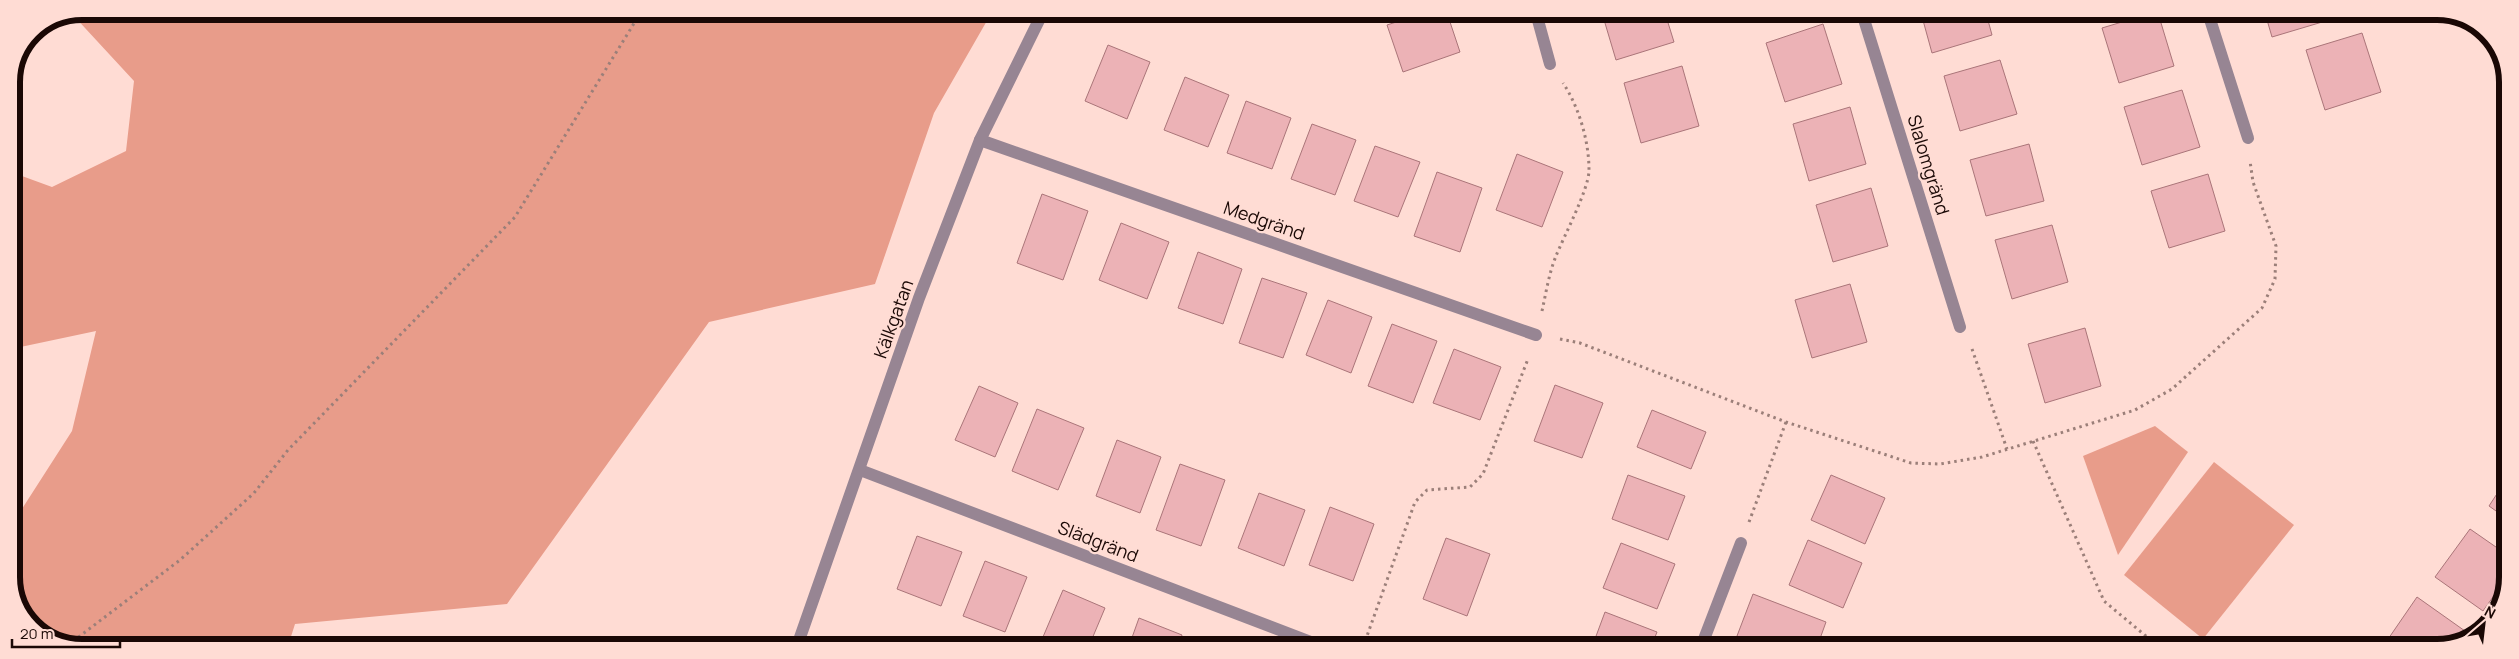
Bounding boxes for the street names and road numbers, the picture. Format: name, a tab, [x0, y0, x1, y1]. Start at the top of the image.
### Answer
street label: Slalomgränd	[1902, 112, 1956, 218]
street label: Medgränd	[1221, 195, 1308, 245]
street label: Kälkgatan	[868, 276, 918, 361]
street label: Slädgränd	[1055, 515, 1142, 567]

